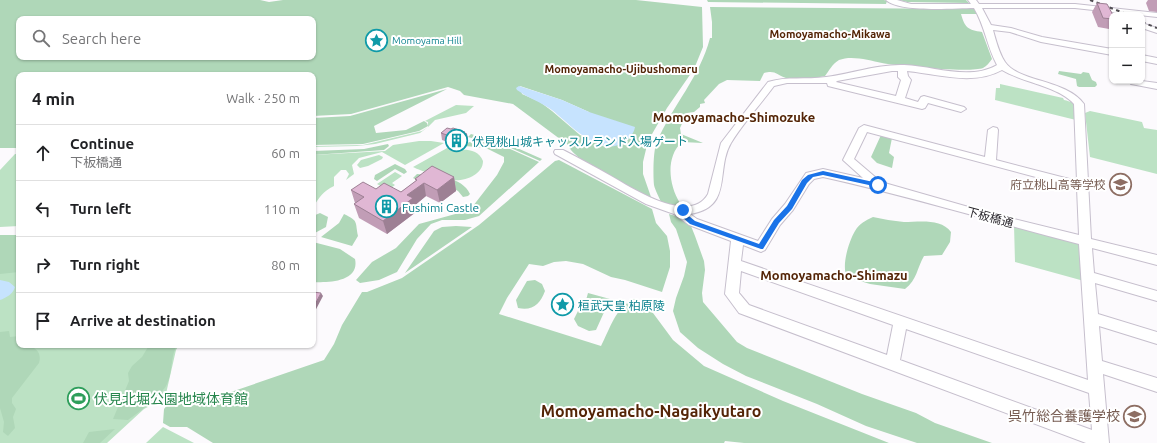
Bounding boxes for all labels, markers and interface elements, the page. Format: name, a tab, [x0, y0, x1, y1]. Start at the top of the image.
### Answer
map controls	[1109, 12, 1145, 84]
button: +	[1109, 12, 1145, 48]
search box	[16, 16, 316, 60]
icon: search	[30, 27, 52, 49]
place icon: Momoyama Hill	[364, 27, 390, 53]
district label: Momoyamacho-Mikawa	[769, 28, 891, 40]
text: Search here	[62, 30, 141, 47]
place label: Momoyama Hill	[392, 35, 462, 46]
button: −	[1109, 48, 1145, 84]
district label: Momoyamacho-Ujibushomaru	[544, 63, 698, 75]
text: 4 min	[32, 89, 75, 108]
text: Walk · 250 m	[226, 91, 300, 105]
district label: Momoyamacho-Shimozuke	[653, 110, 815, 124]
building icon: 伏見桃山城キャッスルランド入場ゲート	[443, 128, 469, 154]
text: Continue	[70, 135, 134, 152]
place label: 伏見桃山城キャッスルランド入場ゲート	[472, 135, 688, 148]
icon: ahead	[32, 142, 54, 164]
text: 60 m	[271, 146, 300, 160]
text: 下板橋通	[70, 155, 122, 169]
school or university icon: 府立桃山高等学校	[1108, 171, 1134, 197]
route start	[869, 176, 887, 194]
place label: 府立桃山高等学校	[1010, 178, 1106, 191]
building icon: Fushimi Castle	[374, 194, 400, 220]
icon: left	[32, 198, 54, 220]
text: Turn left	[70, 200, 131, 217]
place label: Fushimi Castle	[402, 201, 479, 214]
route end	[674, 201, 692, 219]
text: 110 m	[264, 202, 300, 216]
street label: 下板橋通	[965, 205, 1015, 229]
icon: right	[32, 254, 54, 276]
text: Turn right	[70, 256, 140, 273]
text: 80 m	[271, 258, 300, 272]
district label: Momoyamacho-Shimazu	[760, 268, 908, 282]
place icon: 桓武天皇 柏原陵	[549, 292, 575, 318]
place label: 桓武天皇 柏原陵	[578, 299, 665, 312]
icon: arrive	[32, 310, 54, 332]
text: Arrive at destination	[70, 312, 216, 329]
sports icon: 伏見北堀公園地域体育館	[66, 386, 92, 412]
place label: 伏見北堀公園地域体育館	[94, 391, 248, 407]
district label: Momoyamacho-Nagaikyutaro	[541, 402, 761, 420]
school or university icon: 呉竹総合養護学校	[1122, 403, 1148, 429]
place label: 呉竹総合養護学校	[1008, 408, 1120, 424]

